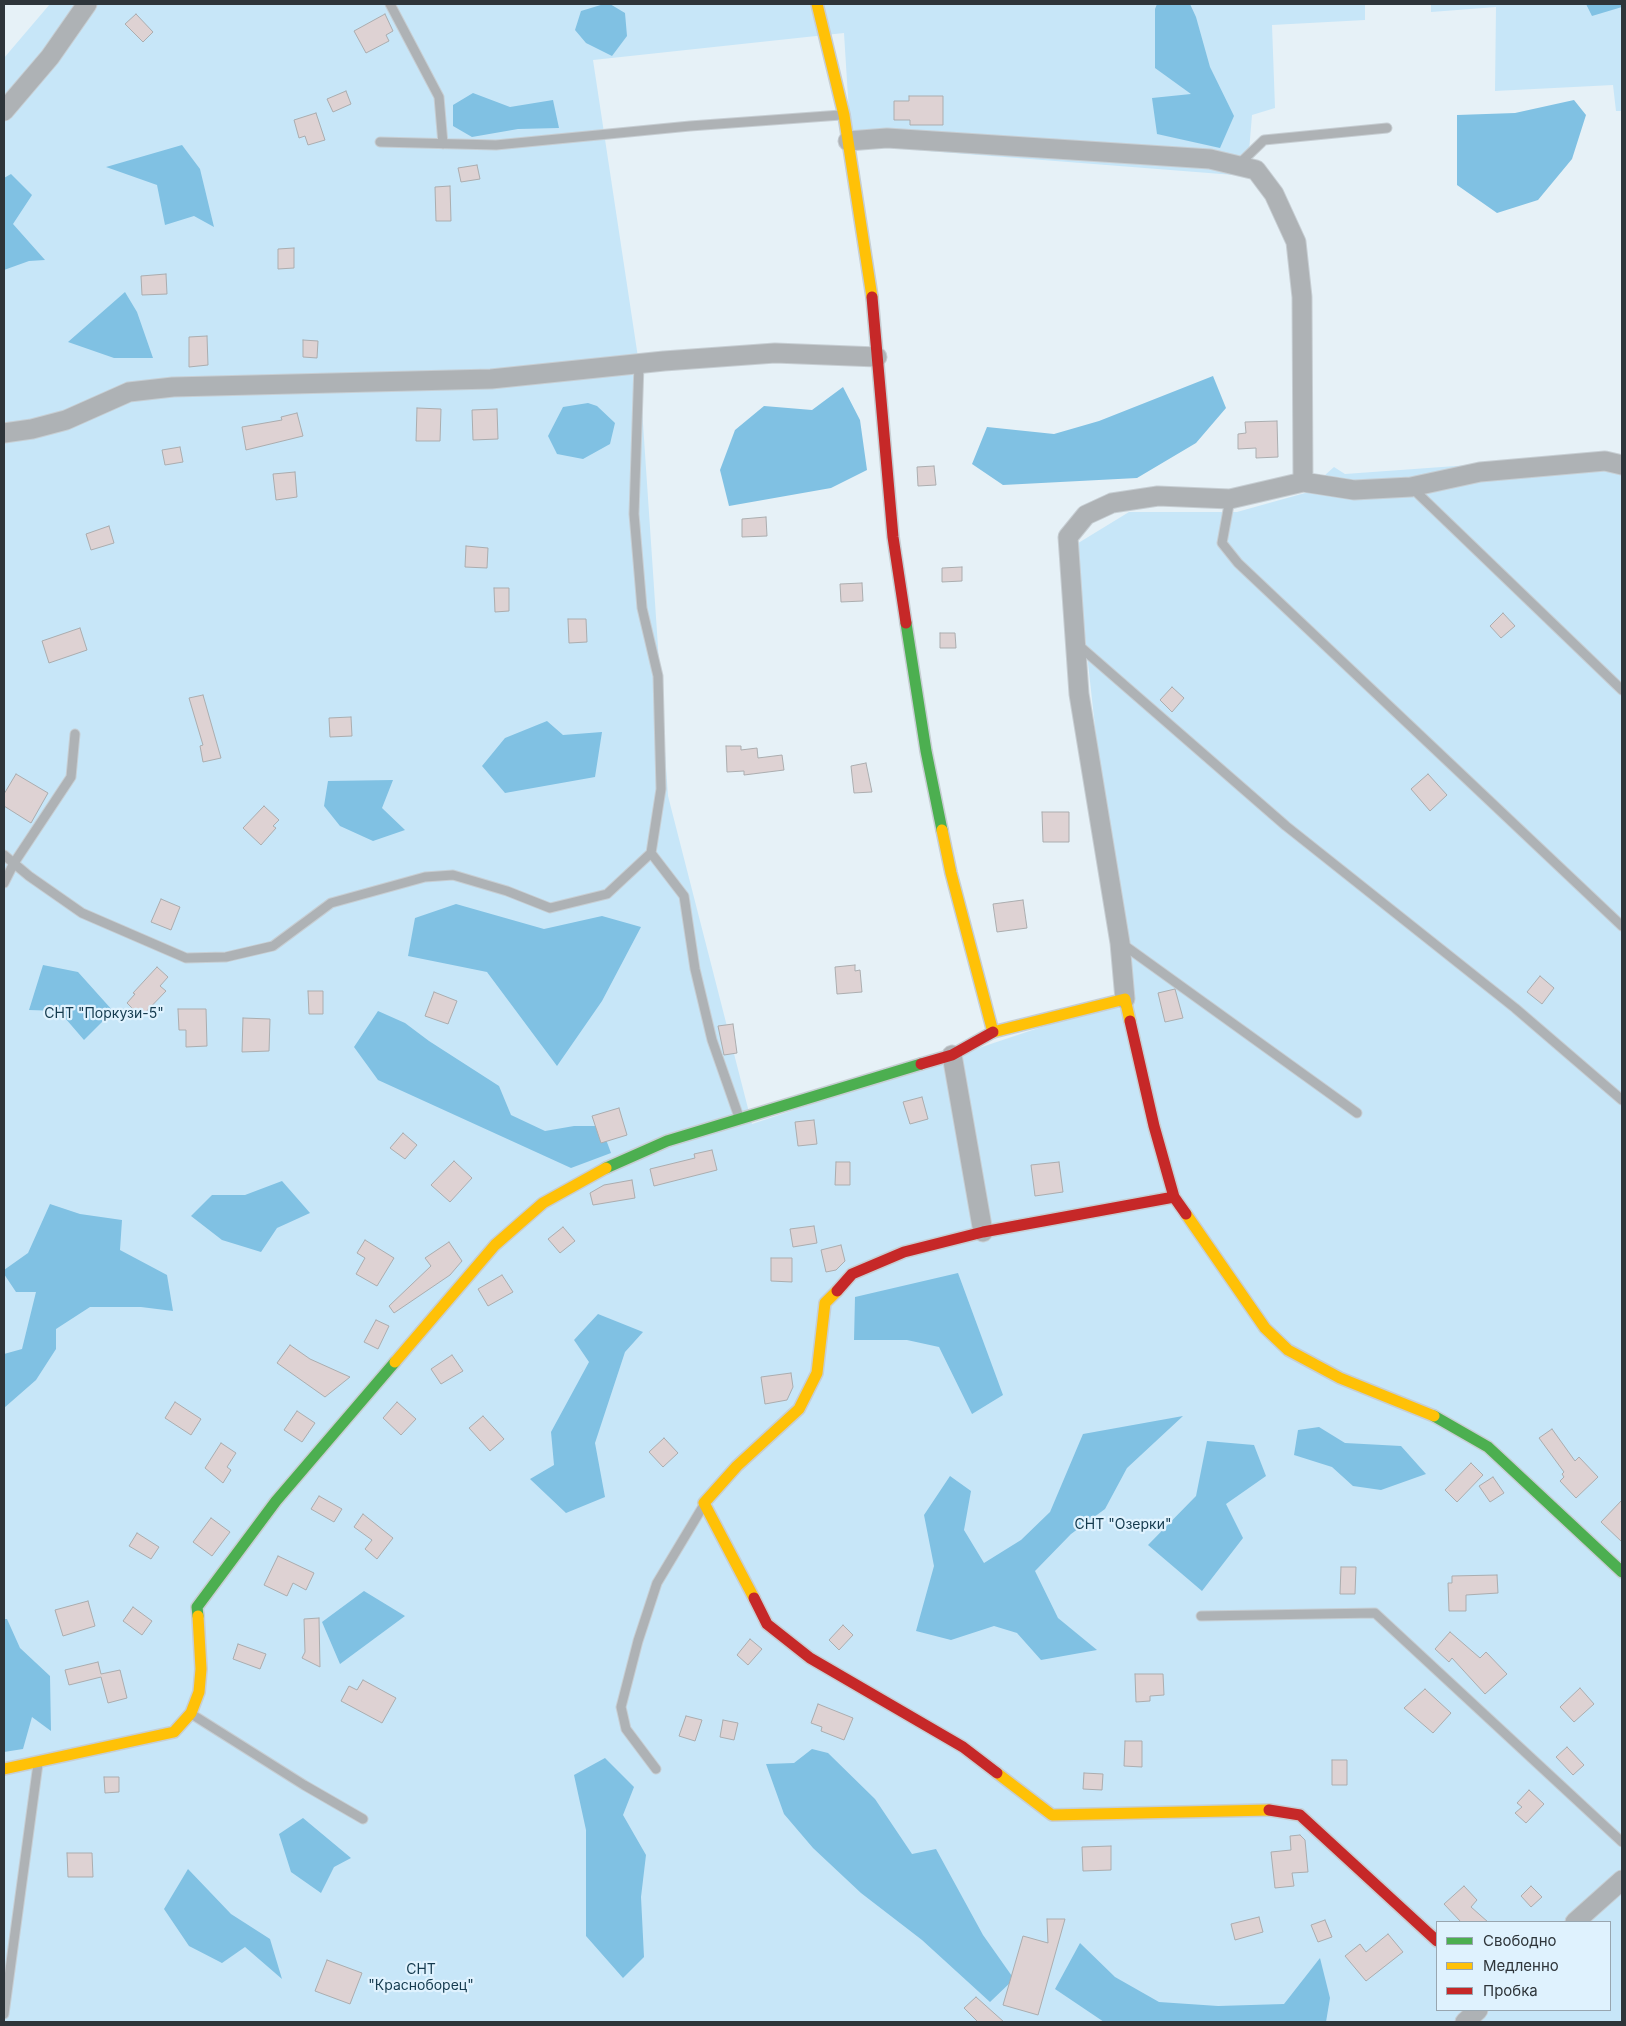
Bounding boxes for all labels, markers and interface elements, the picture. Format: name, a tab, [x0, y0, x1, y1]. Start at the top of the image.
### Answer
park label: СНТ "Поркузи-5"	[44, 1006, 164, 1022]
park label: СНТ "Озерки"	[1075, 1517, 1171, 1533]
legend	[1436, 1921, 1611, 2011]
text: Свободно	[1483, 1931, 1557, 1950]
text: Медленно	[1483, 1956, 1559, 1975]
park label: СНТ "Красноборец"	[368, 1962, 474, 1994]
text: Пробка	[1483, 1981, 1538, 2000]

